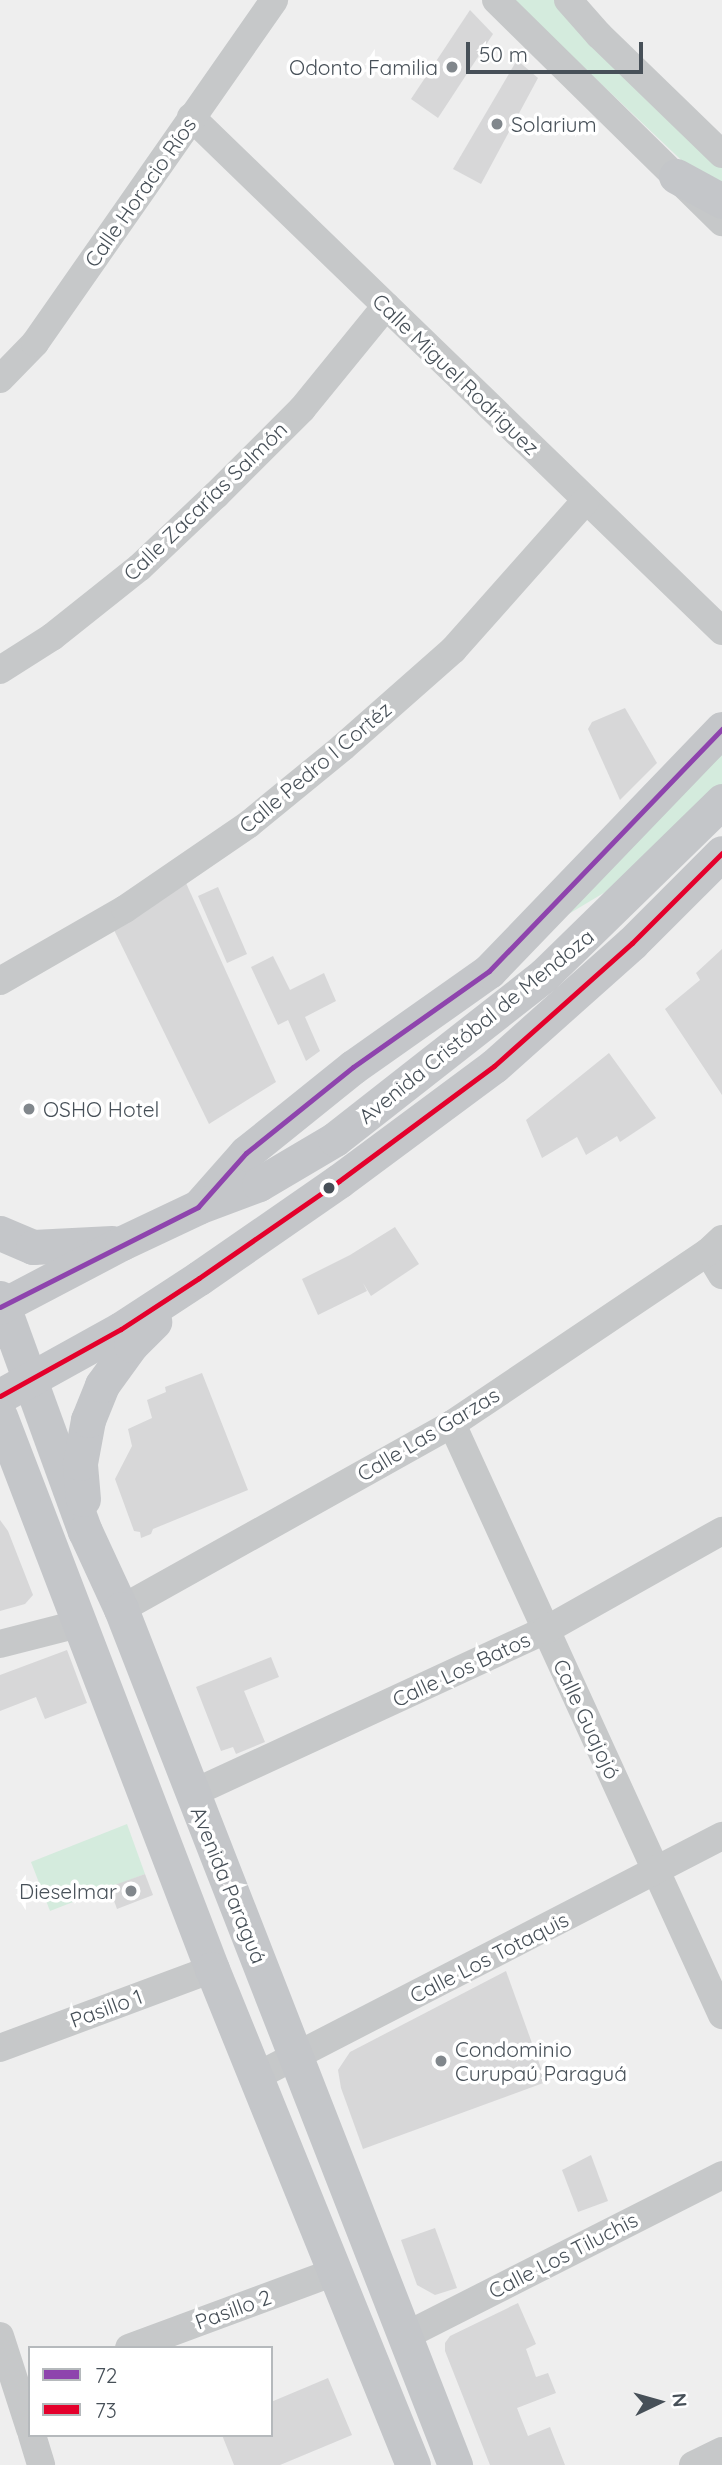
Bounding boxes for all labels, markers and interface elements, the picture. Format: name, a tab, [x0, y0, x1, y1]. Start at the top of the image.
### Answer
scale bar	[470, 28, 647, 72]
text: 50 m	[479, 41, 528, 67]
place label: Odonto Familia	[289, 54, 438, 80]
marker: Odonto Familia	[444, 59, 460, 75]
place label: Solarium	[511, 111, 597, 137]
street label: Calle Horacio Ríos	[79, 112, 201, 272]
marker: Solarium	[489, 116, 505, 132]
street label: Calle Miguel Rodriguez	[368, 288, 544, 460]
street label: Calle Zacarías Salmón	[118, 416, 292, 586]
street label: Calle Pedro I Cortéz	[234, 696, 396, 838]
street label: Avenida Cristóbal de Mendoza	[353, 923, 599, 1129]
place label: OSHO Hotel	[43, 1096, 159, 1122]
marker: OSHO Hotel	[21, 1101, 37, 1117]
unlabelled marker	[322, 1181, 336, 1195]
street label: Calle Las Garzas	[352, 1382, 504, 1486]
street label: Calle Los Batos	[388, 1626, 534, 1712]
street label: Calle Guajojó	[548, 1655, 626, 1783]
street label: Avenida Paraguá	[186, 1803, 272, 1967]
place label: Dieselmar	[19, 1878, 117, 1904]
marker: Dieselmar	[123, 1883, 139, 1899]
street label: Calle Los Totaquis	[405, 1906, 573, 2008]
street label: Pasillo 1	[66, 1983, 146, 2033]
place label: Condominio Curupaú Paraguá	[455, 2036, 627, 2086]
marker: Condominio Curupaú Paraguá	[433, 2053, 449, 2069]
street label: Calle Los Tiluchis	[484, 2207, 642, 2303]
street label: Pasillo 2	[192, 2284, 274, 2334]
legend	[28, 2346, 273, 2437]
text: 72	[95, 2362, 117, 2388]
north arrow	[624, 2367, 694, 2437]
text: N	[667, 2392, 692, 2408]
text: 73	[95, 2397, 117, 2423]

